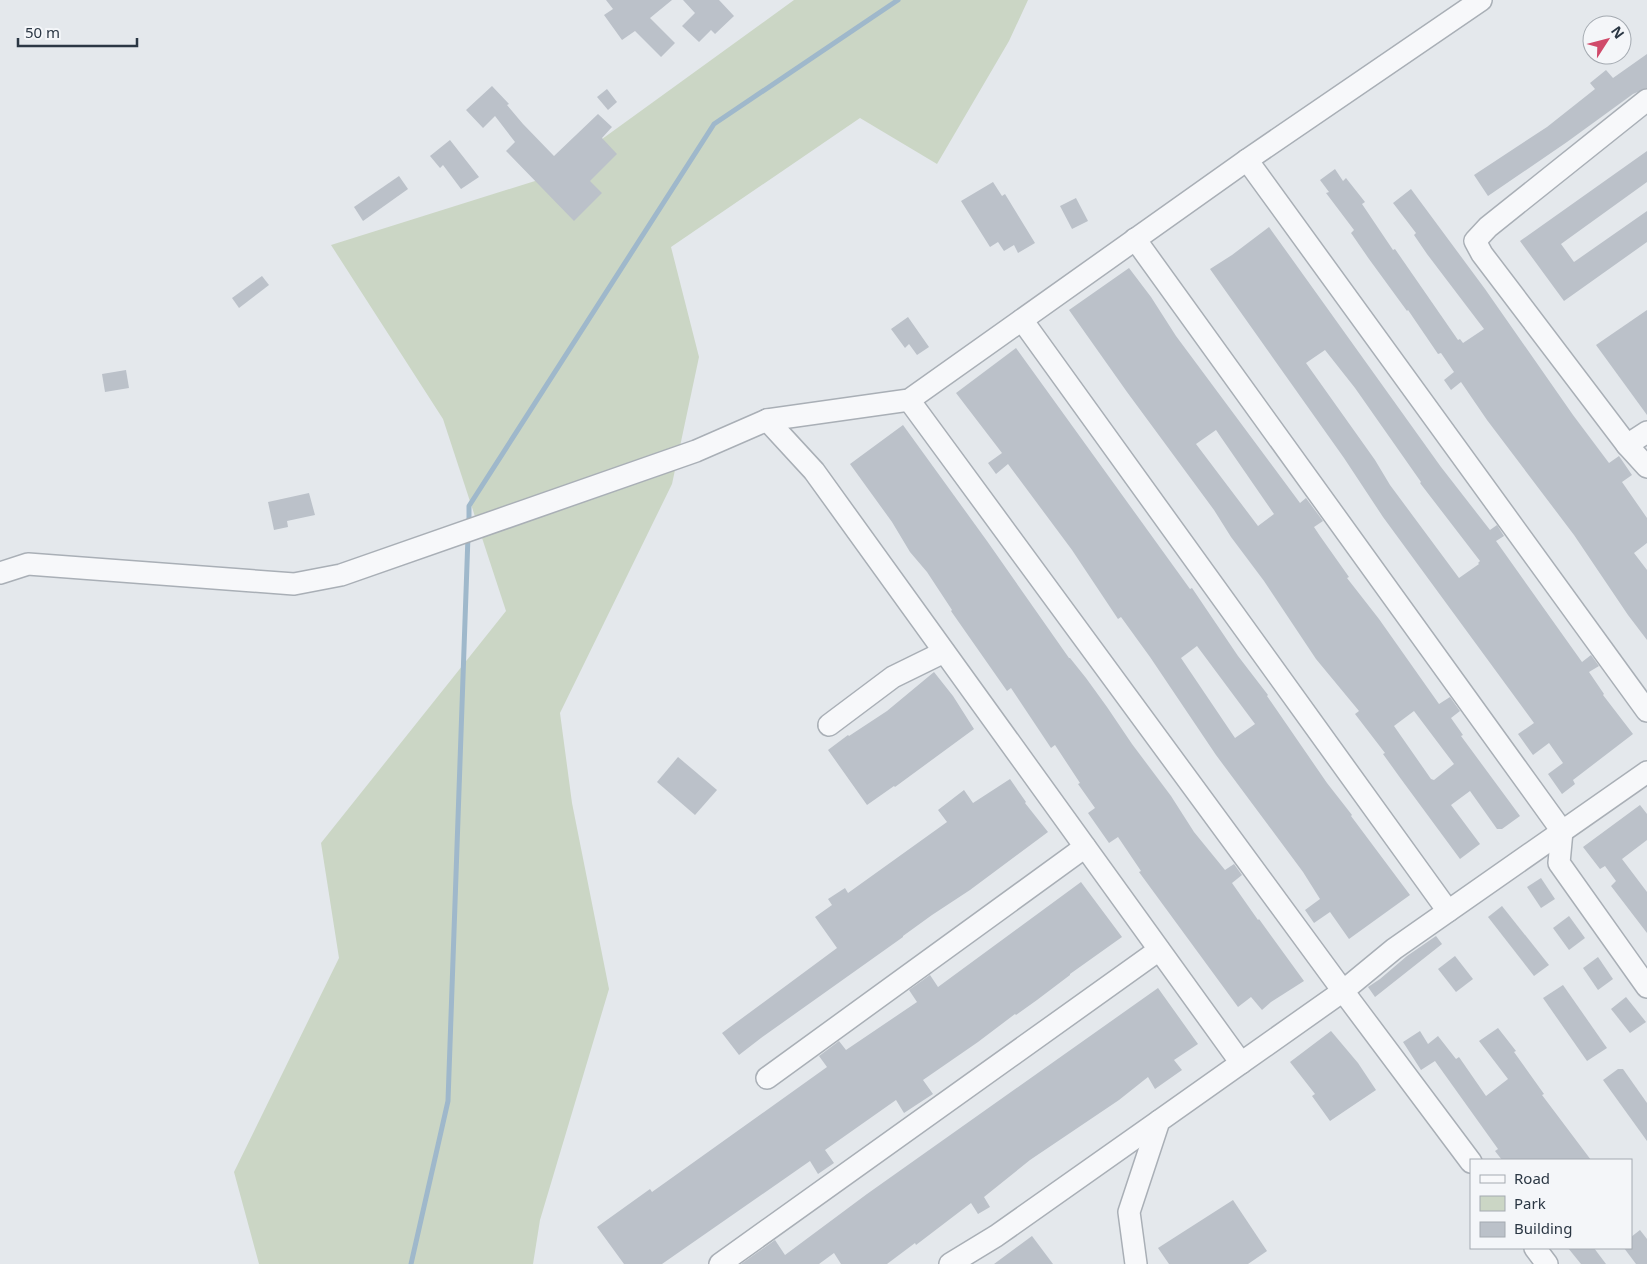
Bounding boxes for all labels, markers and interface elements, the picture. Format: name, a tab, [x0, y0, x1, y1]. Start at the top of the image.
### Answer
scale bar	[18, 15, 136, 47]
north arrow	[1582, 15, 1632, 65]
text: 50 m	[25, 22, 60, 42]
text: N	[1607, 22, 1629, 42]
legend	[1470, 1159, 1632, 1249]
text: Road	[1514, 1168, 1550, 1188]
text: Park	[1514, 1193, 1546, 1213]
text: Building	[1514, 1218, 1572, 1238]

